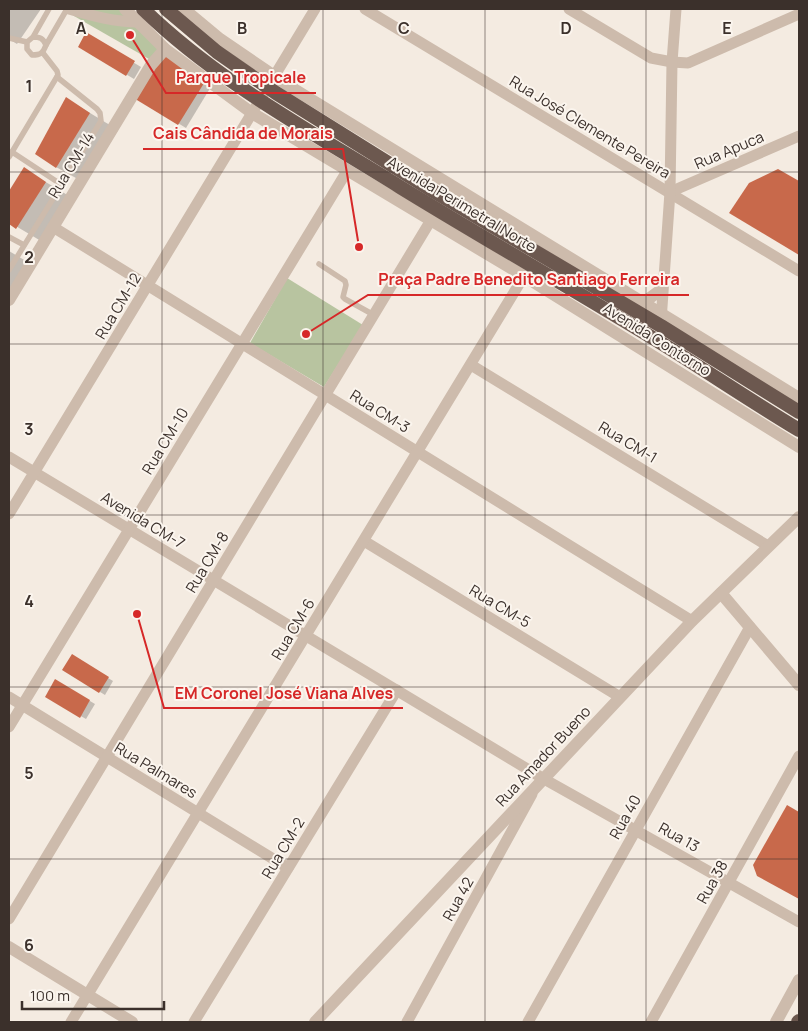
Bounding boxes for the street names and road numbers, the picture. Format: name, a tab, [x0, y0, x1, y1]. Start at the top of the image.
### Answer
street label: Rua José Clemente Pereira	[506, 71, 674, 183]
street label: Rua Apuca	[691, 126, 767, 174]
street label: Rua CM-14	[43, 128, 99, 202]
street label: Avenida Perimetral Norte	[384, 151, 541, 257]
street label: Rua CM-12	[90, 269, 146, 343]
street label: Avenida Contorno	[599, 297, 715, 381]
street label: Rua CM-3	[346, 384, 414, 438]
street label: Rua CM-10	[137, 404, 193, 478]
street label: Rua CM-1	[595, 416, 661, 468]
street label: Avenida CM-7	[97, 487, 189, 553]
street label: Rua CM-8	[180, 527, 234, 597]
street label: Rua CM-5	[465, 579, 535, 633]
street label: Rua CM-6	[266, 594, 320, 664]
street label: Rua Amador Bueno	[491, 701, 595, 811]
street label: Rua Palmares	[111, 737, 201, 803]
street label: Rua 40	[604, 791, 646, 843]
street label: Rua CM-2	[257, 813, 309, 883]
street label: Rua 13	[655, 817, 703, 857]
street label: Rua 38	[691, 856, 733, 908]
street label: Rua 42	[437, 873, 479, 925]

